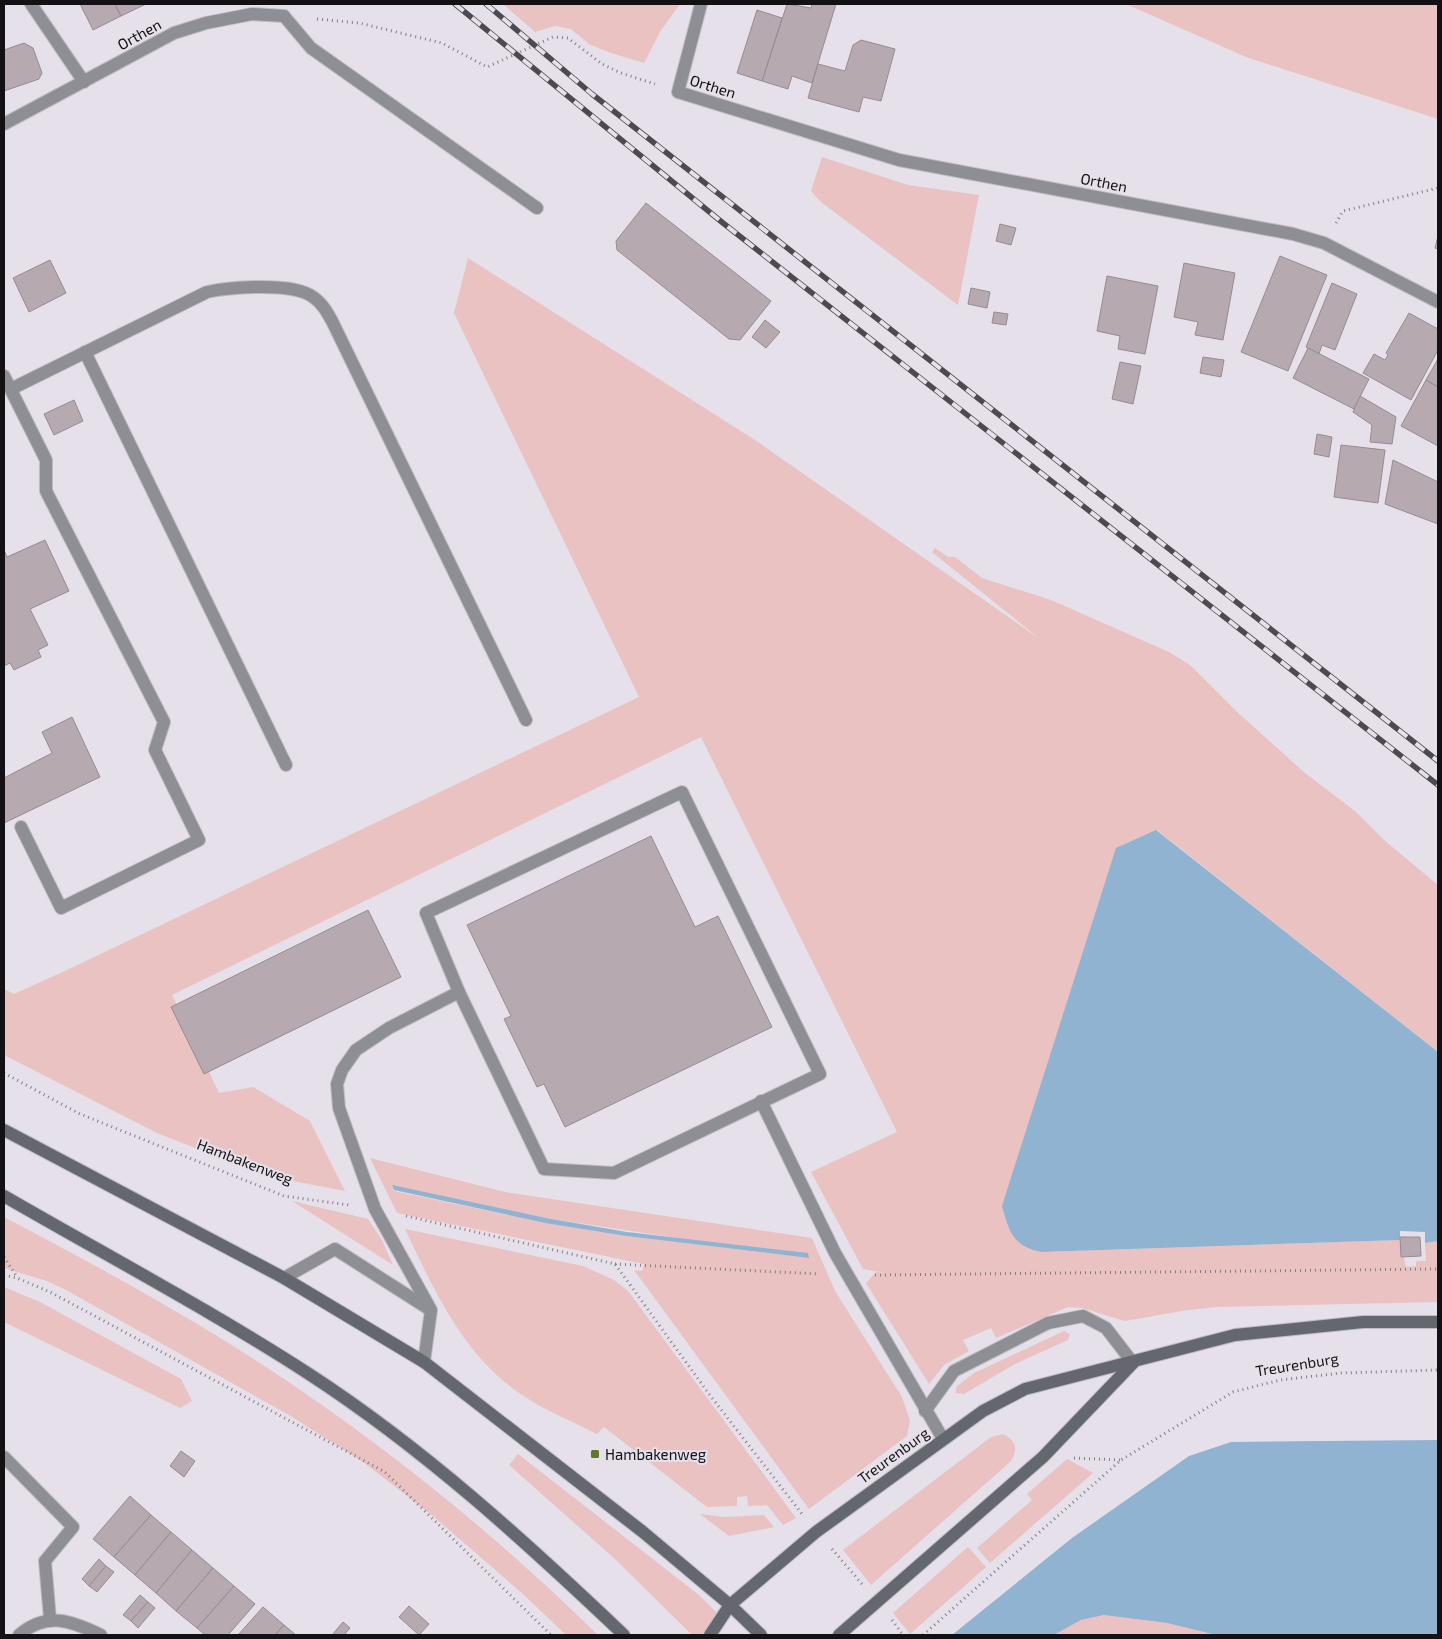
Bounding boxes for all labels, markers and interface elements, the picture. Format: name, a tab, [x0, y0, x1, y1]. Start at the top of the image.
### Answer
street label: Orthen	[114, 15, 164, 53]
street label: Orthen	[688, 70, 738, 102]
street label: Orthen	[1079, 169, 1129, 195]
street label: Hambakenweg	[195, 1134, 296, 1188]
street label: Treurenburg	[1254, 1348, 1340, 1379]
street label: Treurenburg	[854, 1423, 933, 1487]
place label: Hambakenweg	[605, 1445, 707, 1463]
marker: Hambakenweg	[589, 1448, 601, 1460]

